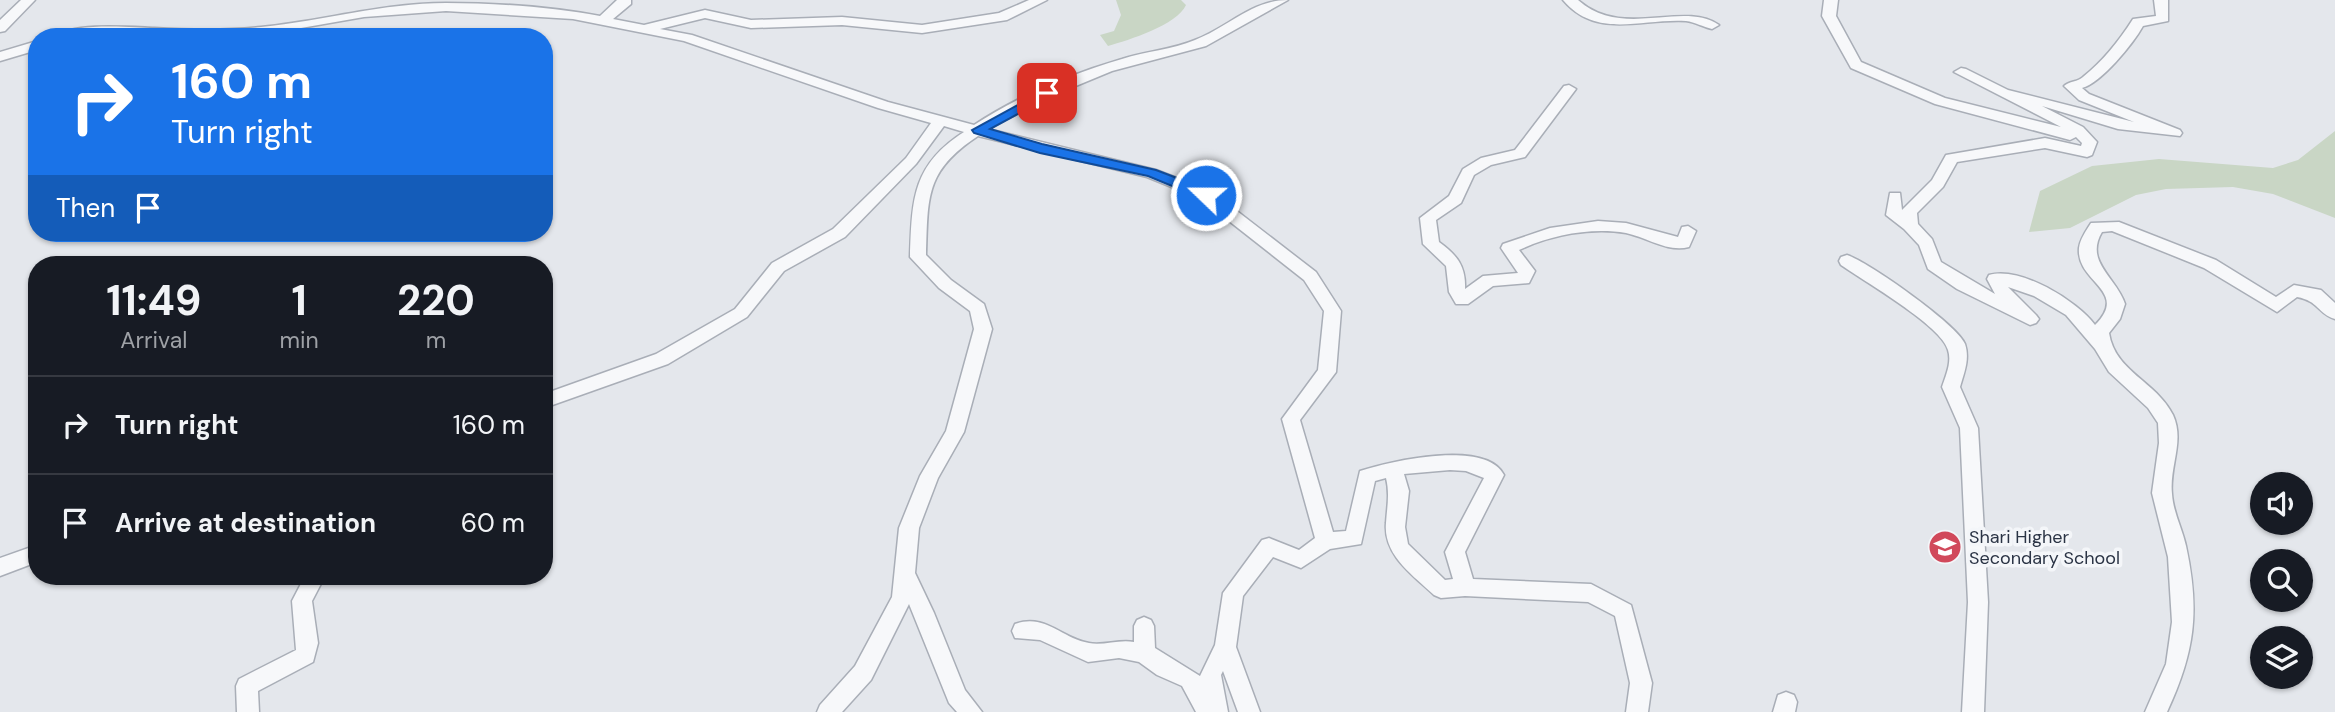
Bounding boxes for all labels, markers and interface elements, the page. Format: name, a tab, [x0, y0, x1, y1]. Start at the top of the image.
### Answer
text: 160 m	[171, 49, 312, 113]
icon: right	[56, 56, 147, 147]
pin	[1017, 63, 1077, 123]
icon: arrive	[1028, 74, 1066, 112]
text: Turn right	[171, 111, 313, 153]
position arrow	[1169, 158, 1243, 232]
icon: arrive	[129, 189, 167, 227]
text: Then	[56, 191, 115, 225]
text: 11:49	[106, 273, 201, 328]
text: 1	[292, 273, 307, 328]
text: 220	[397, 273, 475, 328]
text: Arrival	[120, 325, 187, 355]
text: min	[280, 325, 319, 355]
text: m	[426, 325, 446, 355]
icon: right	[56, 406, 94, 444]
text: Turn right	[115, 408, 239, 442]
text: 160 m	[453, 408, 525, 442]
map controls	[2250, 472, 2313, 689]
button: sound	[2250, 472, 2313, 535]
icon: arrive	[56, 504, 94, 542]
text: Arrive at destination	[115, 506, 376, 540]
text: 60 m	[461, 506, 525, 540]
place label: Shari Higher Secondary School	[1969, 525, 2120, 570]
school or university icon: Shari Higher Secondary School	[1926, 528, 1964, 566]
button: search	[2250, 549, 2313, 612]
button: layers	[2250, 626, 2313, 689]

